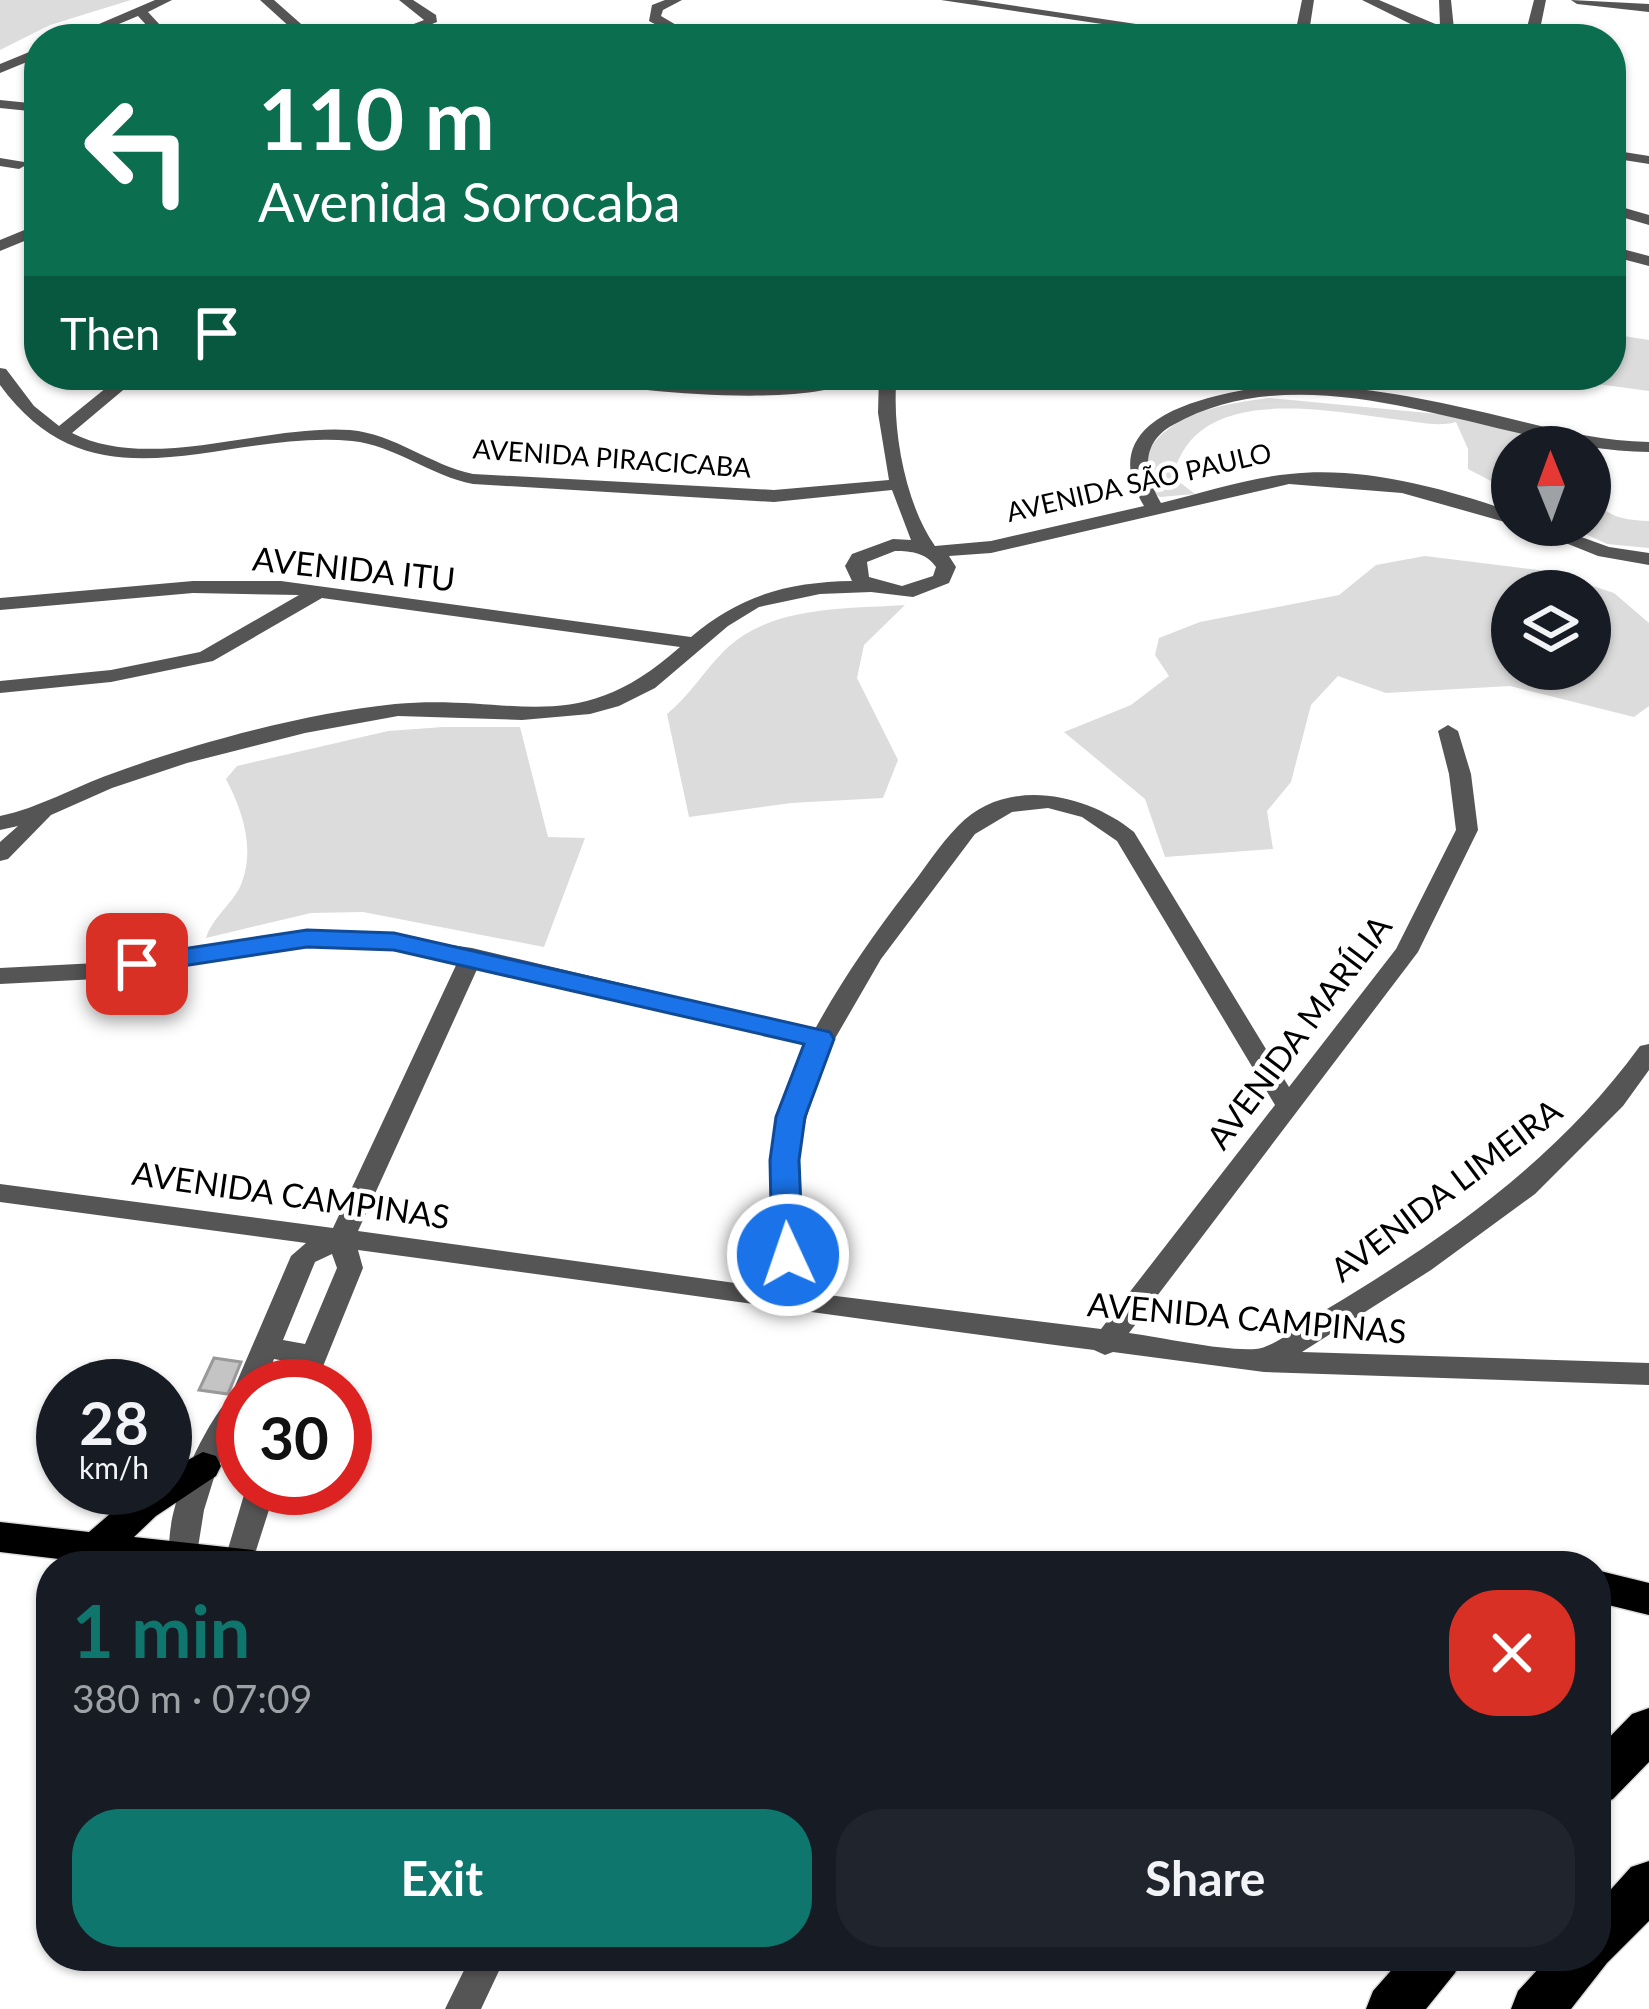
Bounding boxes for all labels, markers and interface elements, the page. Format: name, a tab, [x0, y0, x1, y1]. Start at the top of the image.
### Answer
text: 110 m	[258, 67, 495, 168]
icon: left	[60, 72, 216, 228]
text: Avenida Sorocaba	[258, 169, 681, 234]
icon: arrive	[184, 300, 250, 366]
text: Then	[60, 306, 160, 360]
north arrow	[1491, 426, 1611, 546]
map controls	[1491, 426, 1611, 690]
street label: AVENIDA PIRACICABA	[472, 431, 753, 484]
street label: AVENIDA SÃO PAULO	[1003, 435, 1274, 528]
street label: AVENIDA ITU	[251, 537, 457, 599]
button: layers	[1491, 570, 1611, 690]
street label: AVENIDA MARÍLIA	[1197, 906, 1399, 1156]
pin	[86, 913, 188, 1015]
icon: arrive	[104, 931, 170, 997]
street label: AVENIDA LIMEIRA	[1322, 1089, 1569, 1289]
street label: AVENIDA CAMPINAS	[130, 1152, 452, 1236]
position arrow	[725, 1192, 851, 1318]
street label: AVENIDA CAMPINAS	[1086, 1283, 1408, 1351]
speed limit sign: 30	[216, 1359, 372, 1515]
text: 28	[79, 1386, 149, 1458]
text: km/h	[79, 1449, 149, 1485]
text: 1 min	[72, 1587, 250, 1673]
button: close	[1449, 1590, 1575, 1716]
text: 380 m · 07:09	[72, 1675, 312, 1721]
button: Exit	[72, 1809, 812, 1947]
button: Share	[836, 1809, 1575, 1947]

